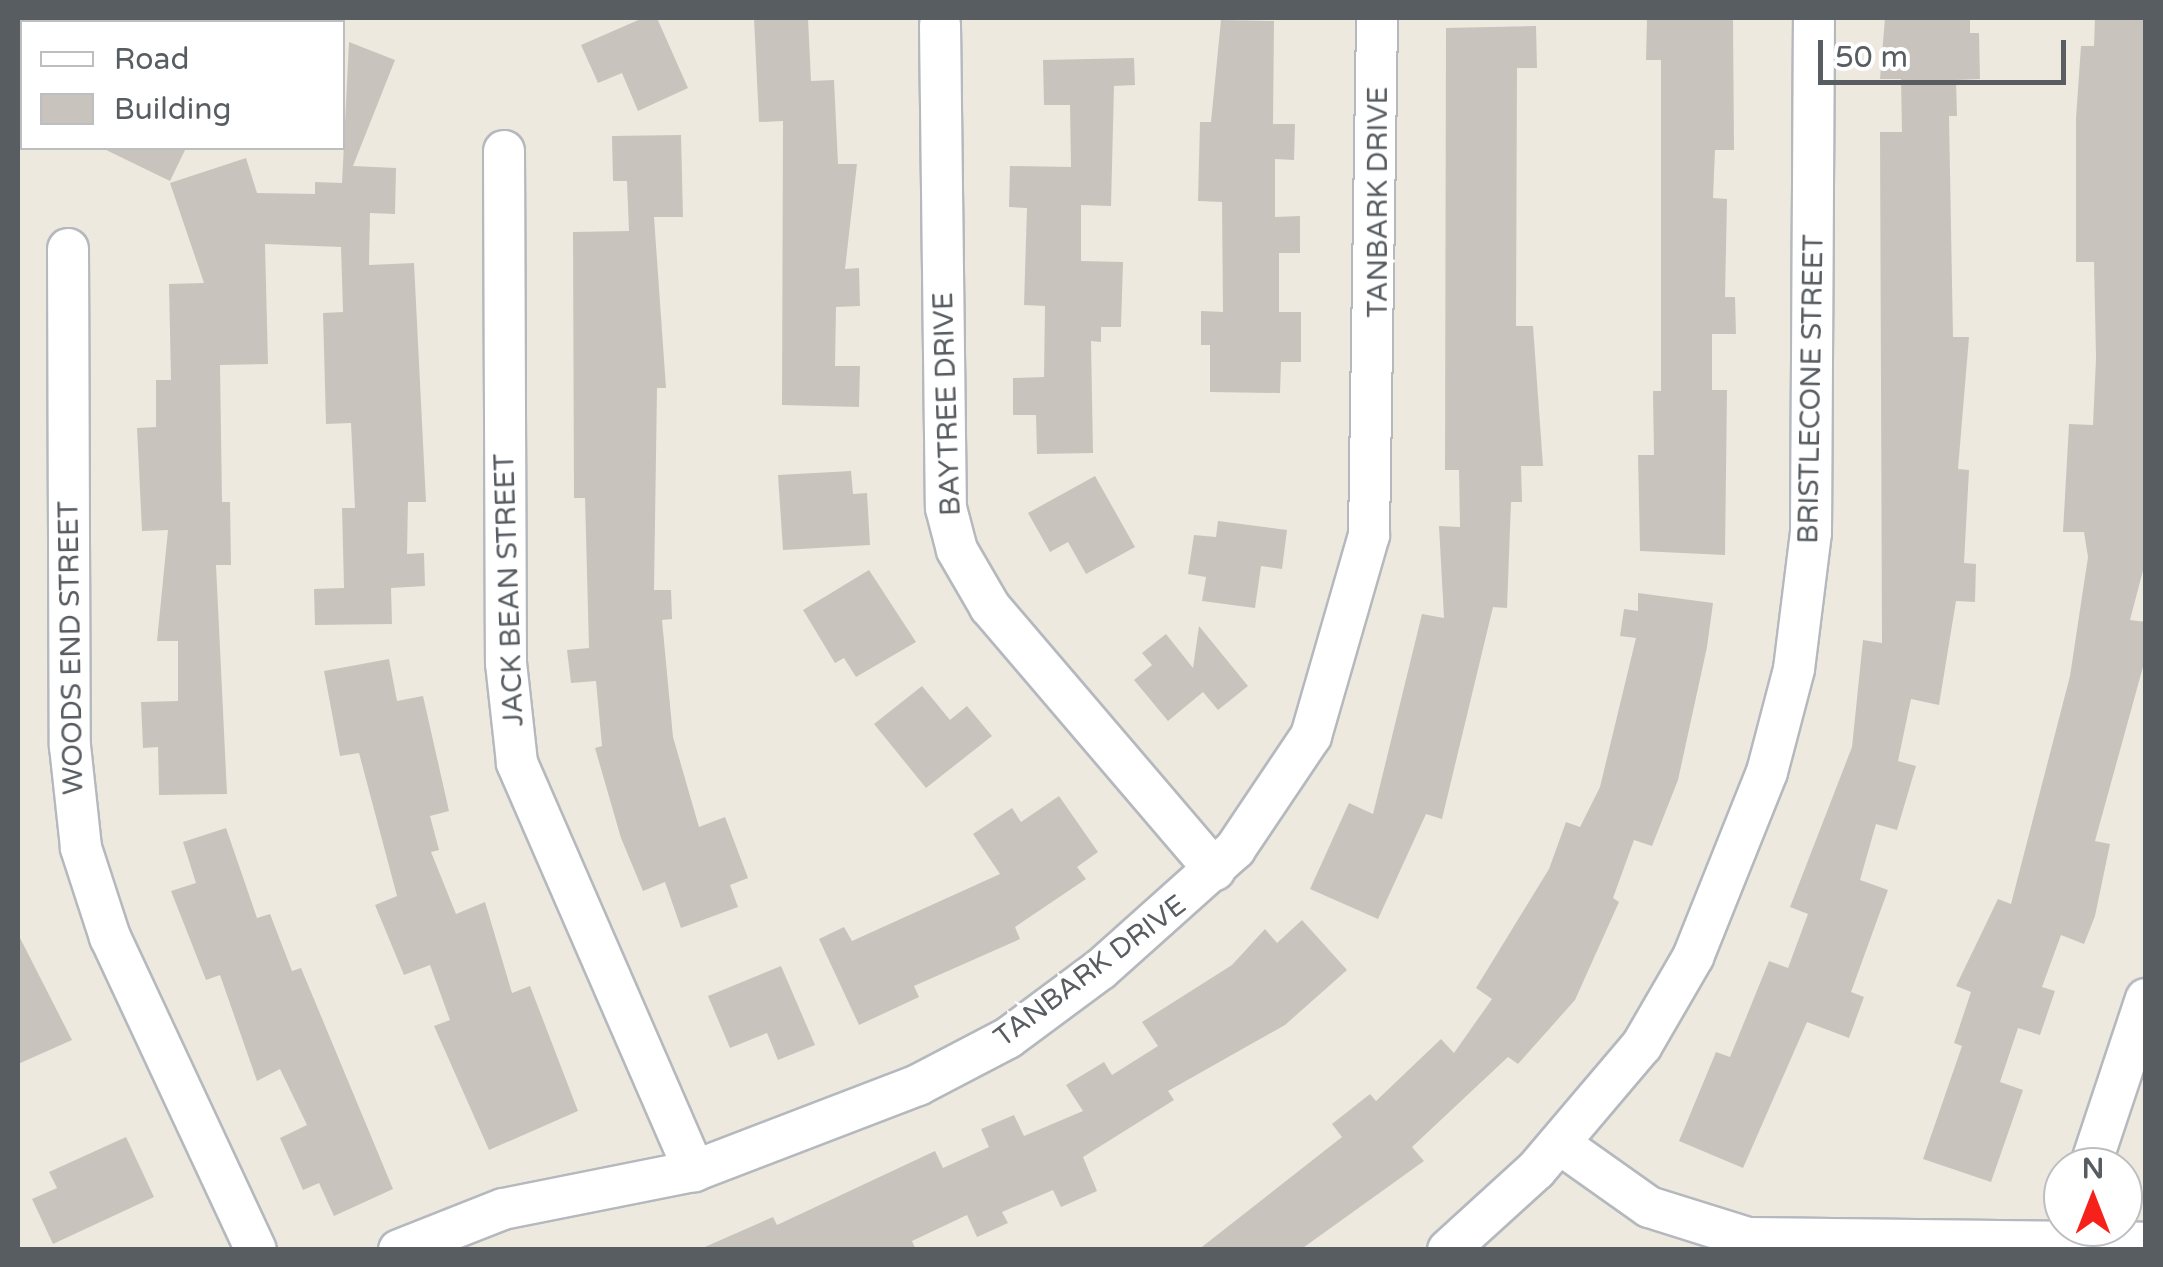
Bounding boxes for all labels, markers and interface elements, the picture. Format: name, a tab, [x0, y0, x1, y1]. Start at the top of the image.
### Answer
legend	[20, 20, 345, 150]
scale bar	[1823, 20, 2070, 82]
text: 50 m	[1835, 39, 1908, 76]
text: Road	[114, 41, 189, 78]
street label: TANBARK DRIVE	[1361, 86, 1395, 318]
text: Building	[114, 91, 231, 128]
street label: BRISTLECONE STREET	[1792, 234, 1830, 544]
street label: BAYTREE DRIVE	[926, 292, 968, 516]
street label: JACK BEAN STREET	[487, 453, 531, 727]
street label: WOODS END STREET	[52, 501, 90, 795]
street label: TANBARK DRIVE	[988, 888, 1192, 1054]
north arrow	[2043, 1147, 2143, 1247]
text: N	[2082, 1152, 2104, 1186]

